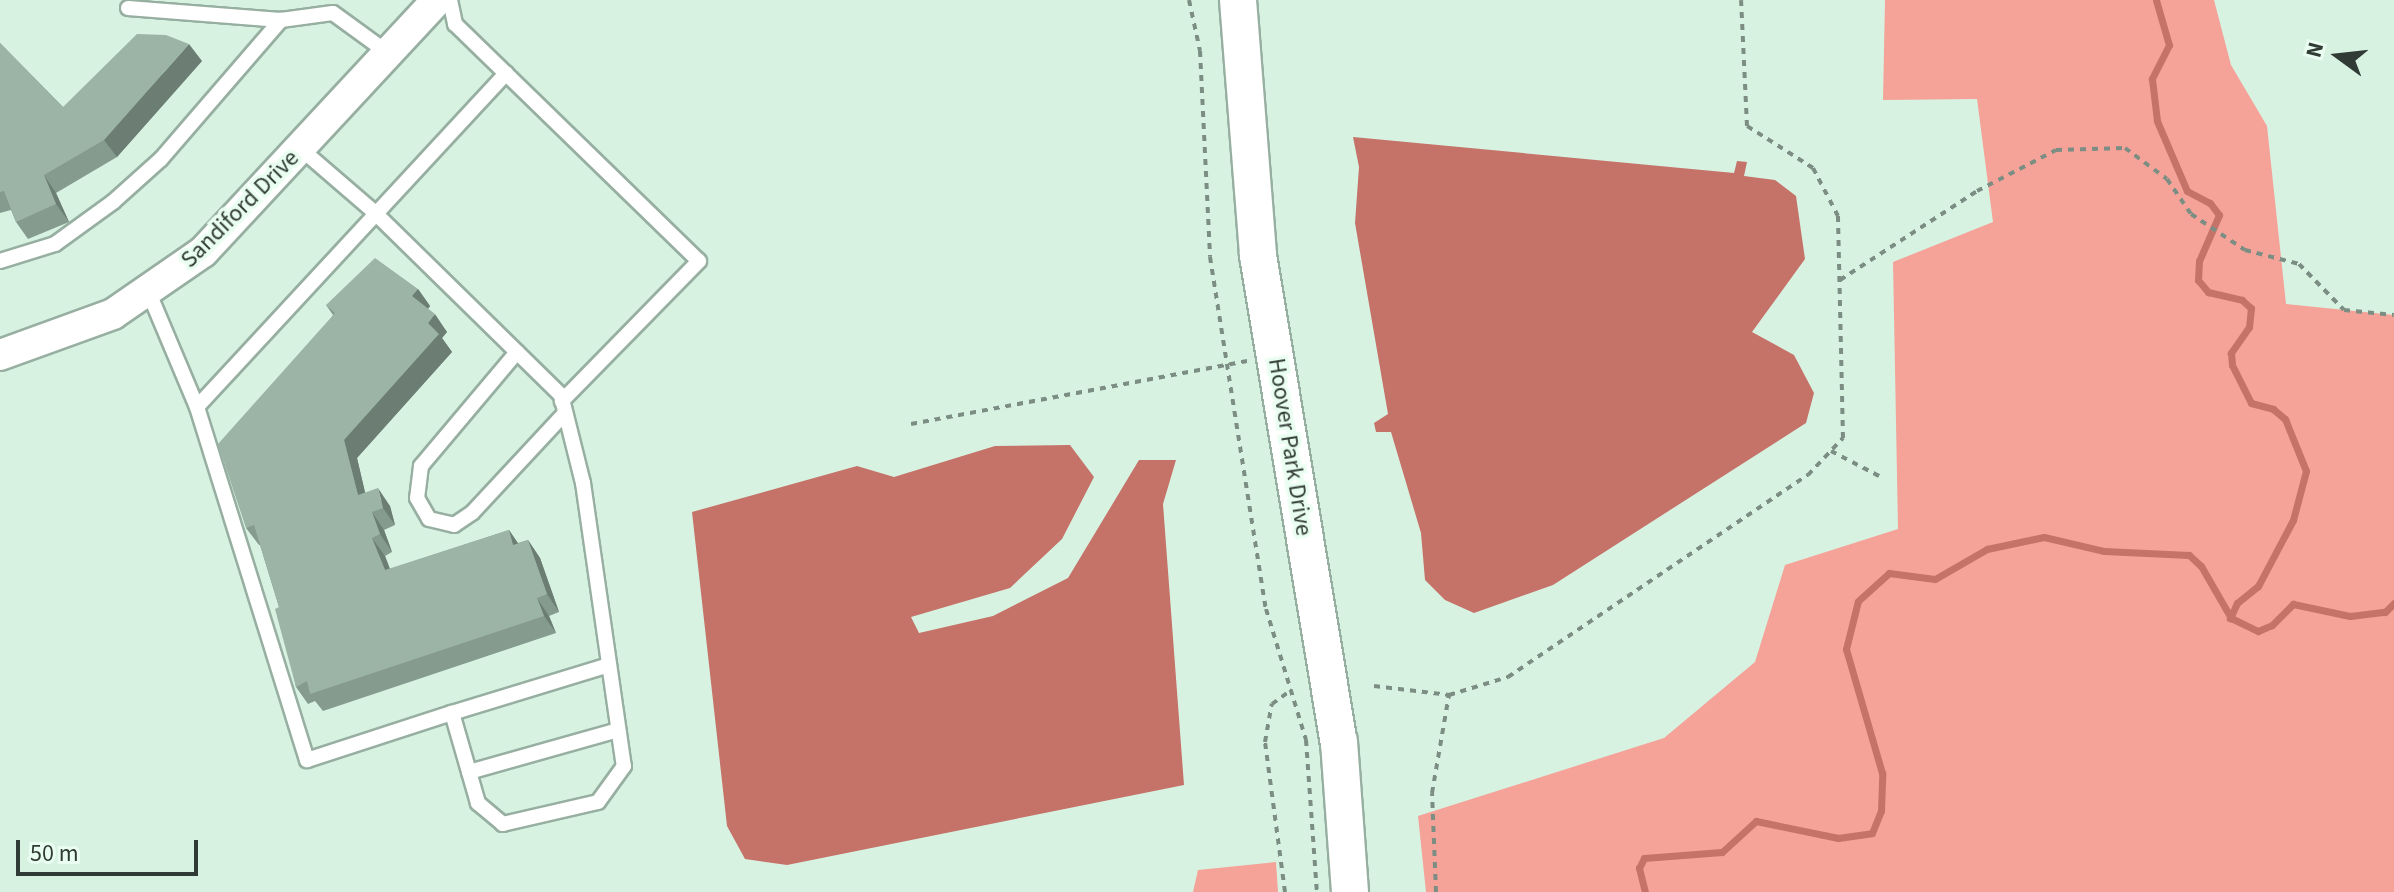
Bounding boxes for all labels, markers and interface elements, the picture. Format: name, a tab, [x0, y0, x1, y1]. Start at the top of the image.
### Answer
north arrow	[2298, 16, 2378, 96]
text: N	[2297, 39, 2332, 61]
street label: Sandiford Drive	[175, 144, 305, 274]
street label: Hoover Park Drive	[1262, 356, 1318, 538]
scale bar	[20, 824, 202, 874]
text: 50 m	[30, 836, 79, 871]

